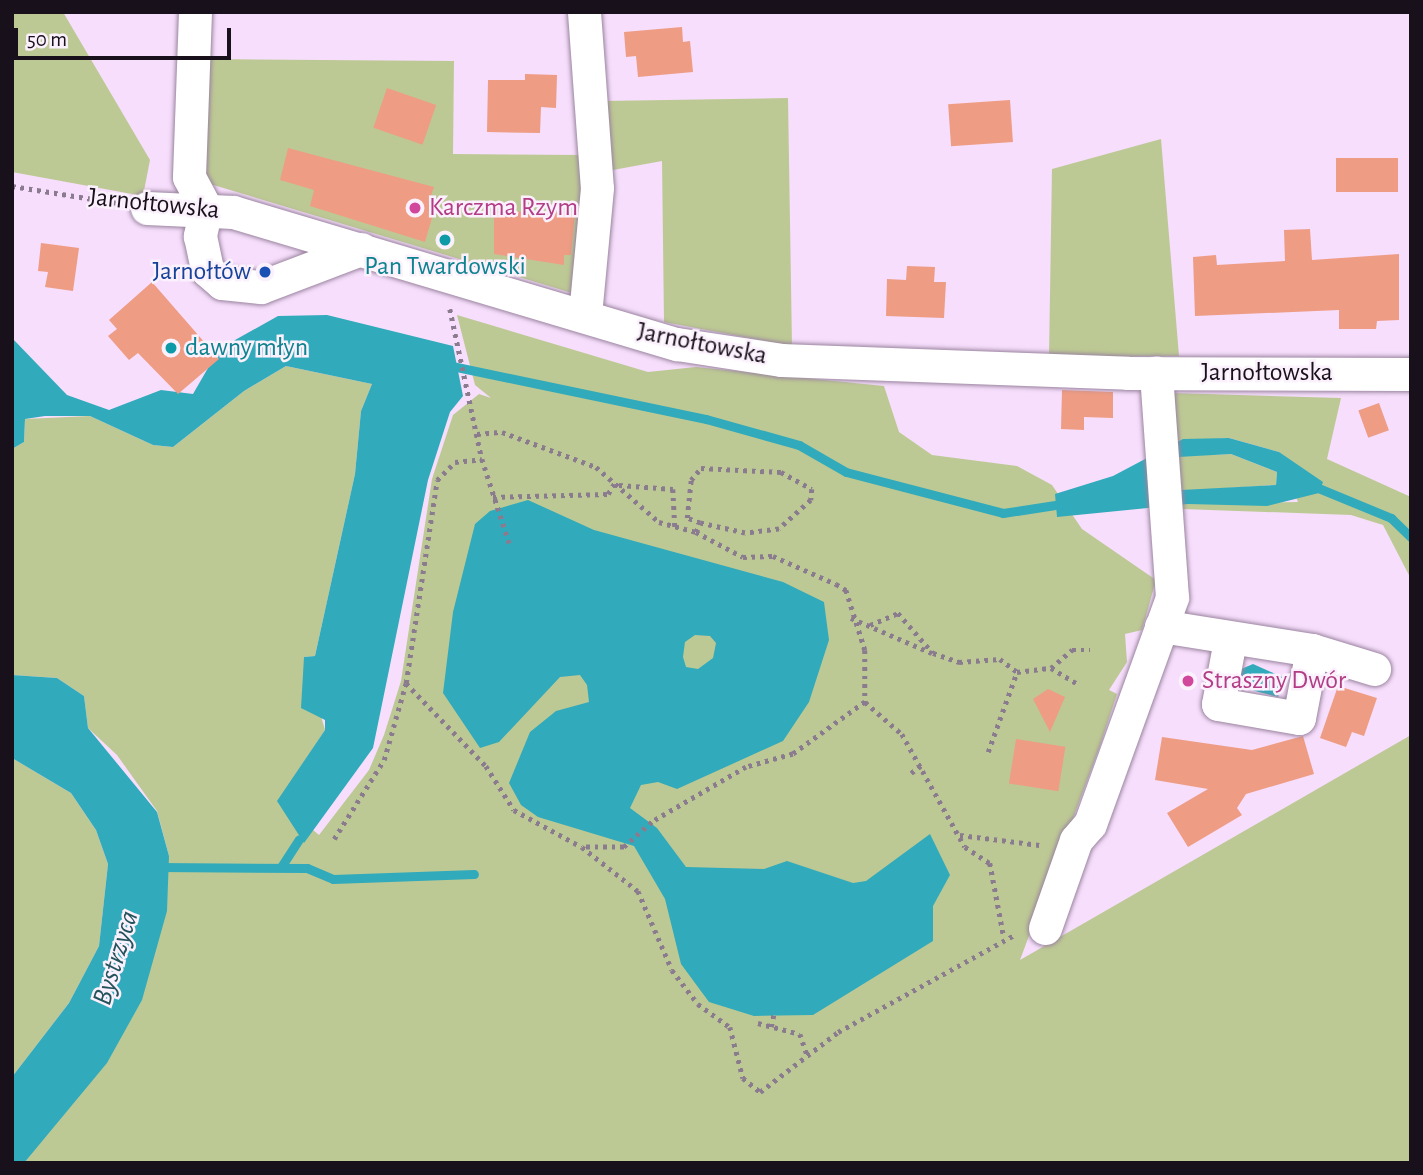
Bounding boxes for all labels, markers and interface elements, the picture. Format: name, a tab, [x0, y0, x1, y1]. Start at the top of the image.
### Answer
scale bar	[18, 14, 234, 58]
text: 50 m	[27, 29, 67, 50]
street label: Jarnołtowska	[87, 182, 221, 226]
place label: Karczma Rzym	[429, 192, 578, 224]
marker: Karczma Rzym	[407, 200, 423, 216]
marker: Pan Twardowski	[437, 232, 453, 248]
place label: Pan Twardowski	[364, 251, 526, 283]
place label: Jarnołtów	[153, 256, 251, 288]
marker: Jarnołtów	[257, 264, 273, 280]
street label: Jarnołtowska	[635, 316, 769, 372]
place label: dawny młyn	[185, 332, 308, 364]
marker: dawny młyn	[163, 340, 179, 356]
street label: Jarnołtowska	[1201, 357, 1333, 389]
place label: Straszny Dwór	[1202, 665, 1346, 697]
marker: Straszny Dwór	[1180, 673, 1196, 689]
water label: Bystrzyca	[86, 907, 146, 1009]

